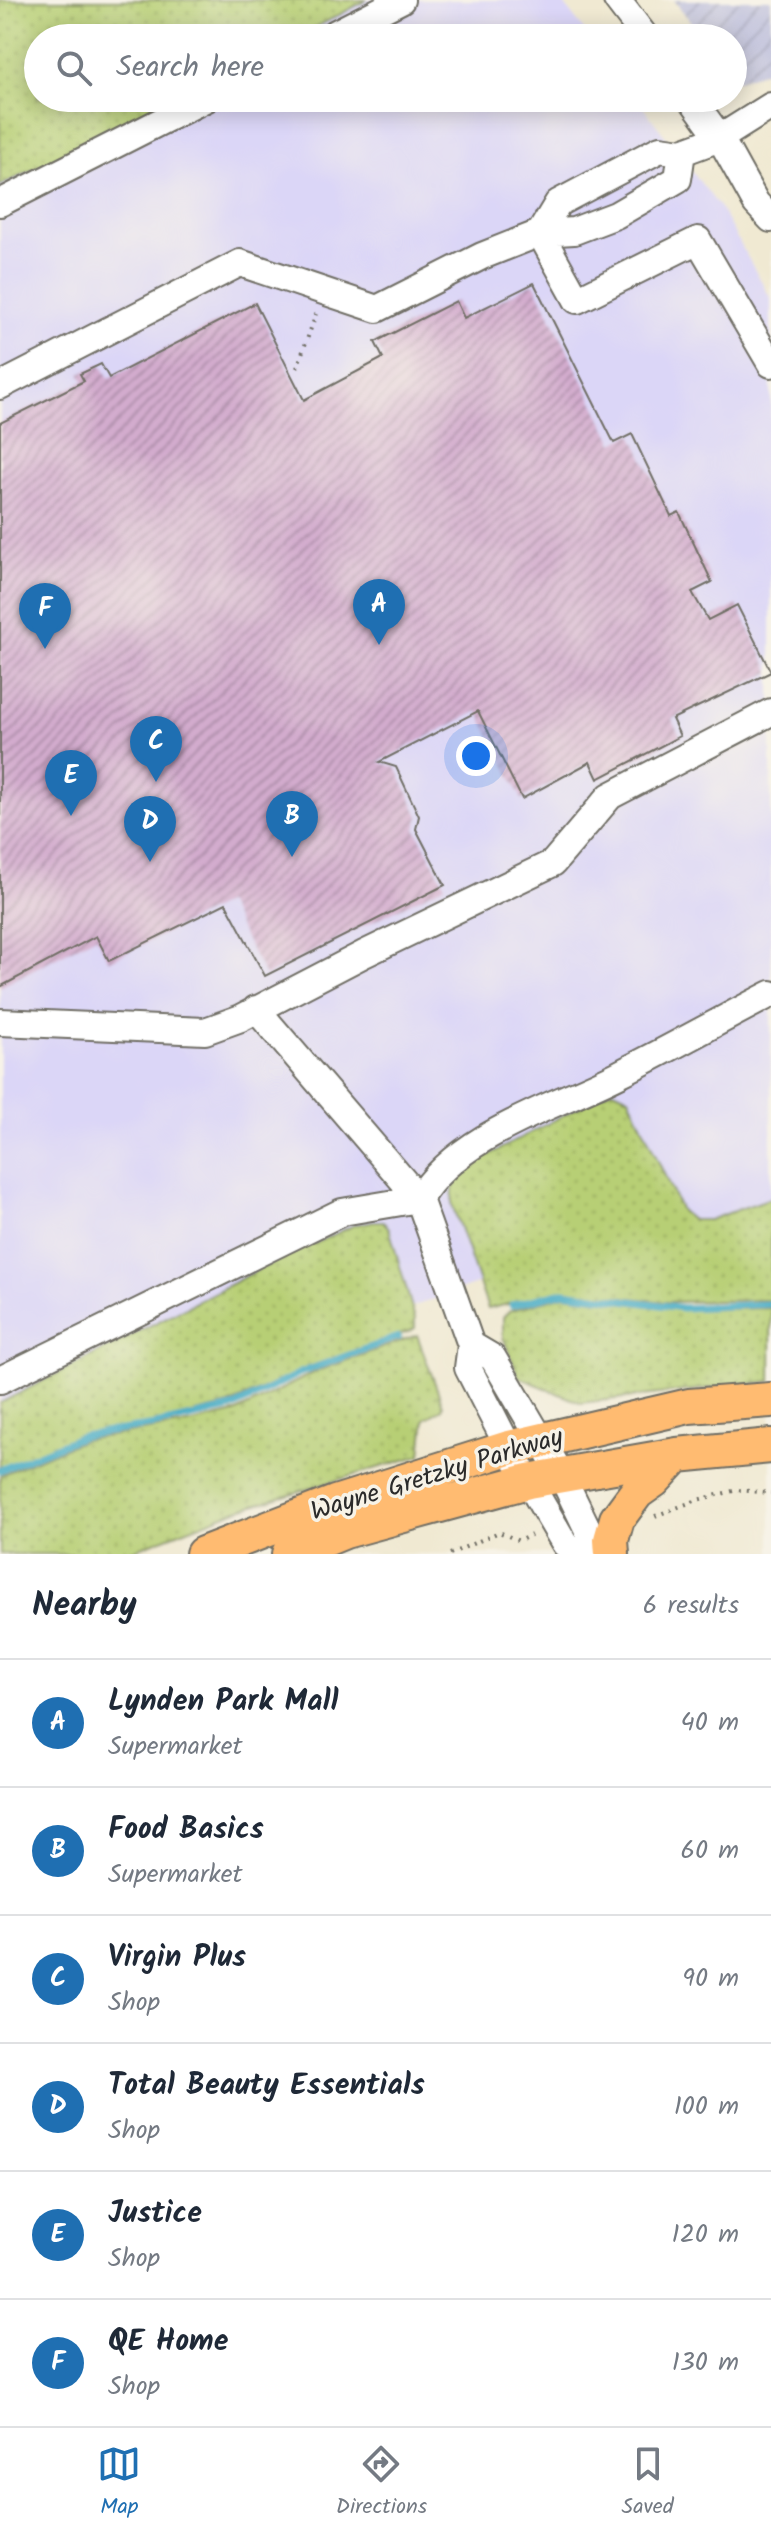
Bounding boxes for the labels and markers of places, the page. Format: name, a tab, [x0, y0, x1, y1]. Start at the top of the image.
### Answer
pin: A	[353, 579, 405, 645]
pin: F	[19, 583, 71, 649]
pin: C	[130, 716, 182, 782]
pin: E	[45, 750, 97, 816]
pin: B	[266, 791, 318, 857]
pin: D	[124, 796, 176, 862]

